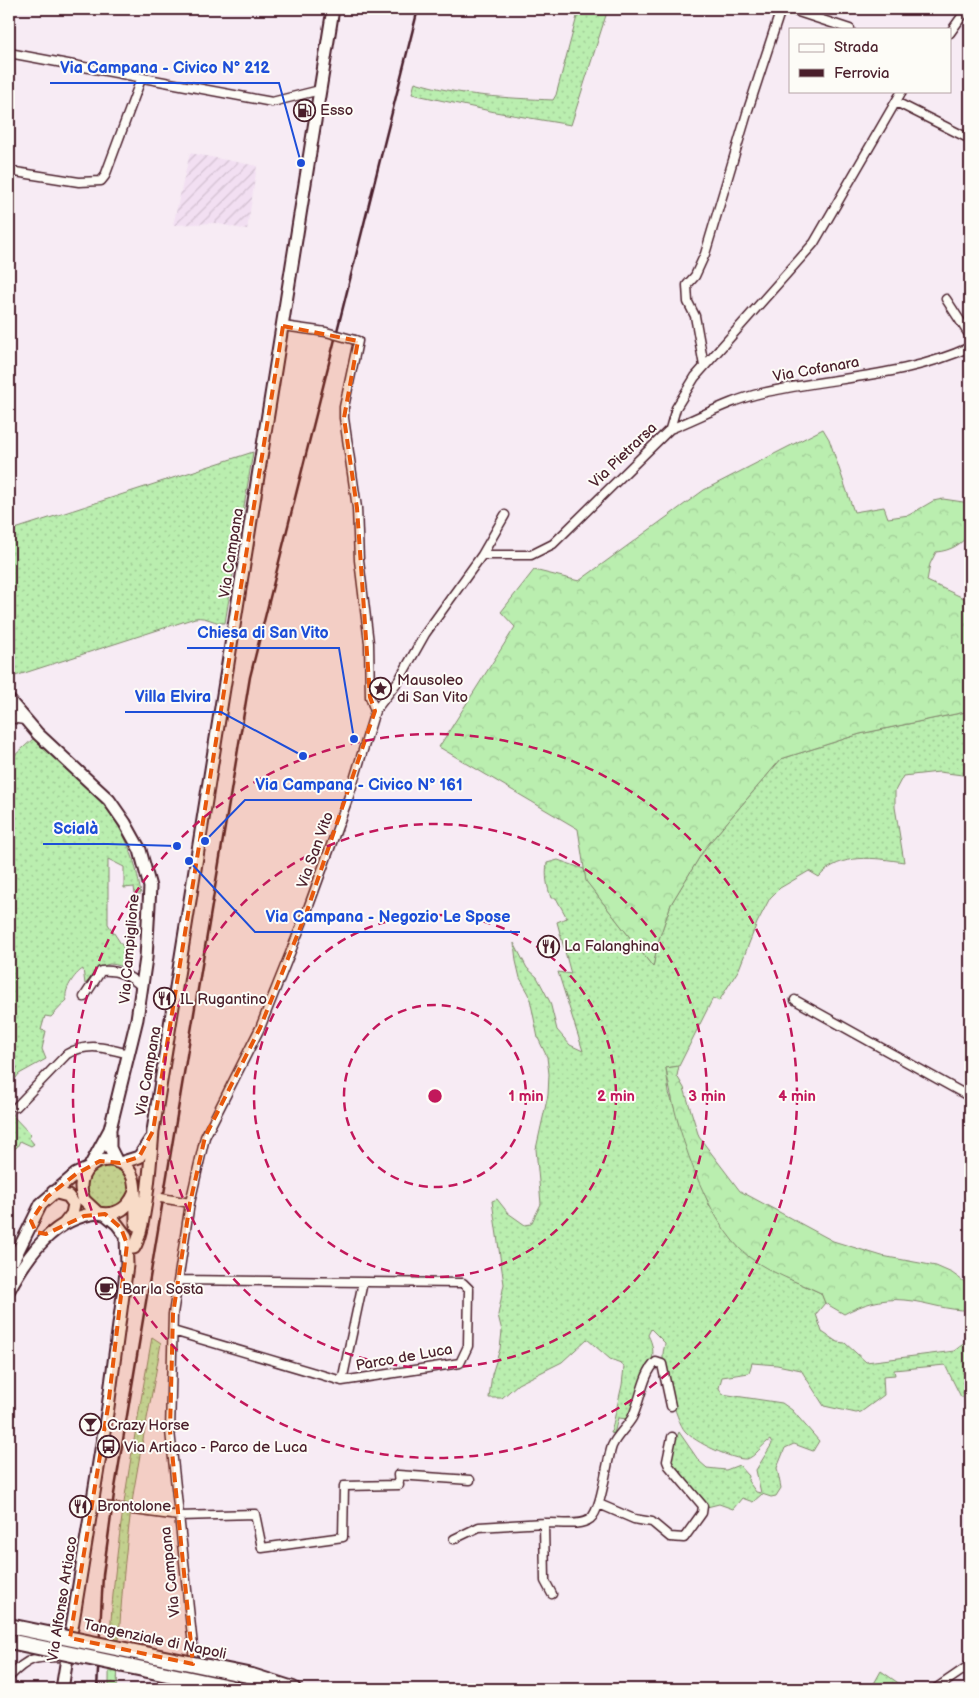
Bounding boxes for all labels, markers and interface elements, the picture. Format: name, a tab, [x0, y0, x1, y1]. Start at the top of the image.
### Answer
legend	[789, 28, 952, 92]
text: Strada	[834, 38, 878, 57]
callout: Via Campana - Civico N° 212	[50, 52, 279, 83]
text: Via Campana - Civico N° 212	[60, 59, 270, 78]
text: Ferrovia	[834, 64, 890, 83]
fuel station icon: Esso	[292, 98, 316, 122]
place label: Esso	[320, 101, 353, 120]
street label: Via Cofanara	[771, 353, 861, 386]
street label: Via Pietrarsa	[586, 418, 661, 492]
street label: Via Campana	[215, 507, 248, 600]
callout: Chiesa di San Vito	[187, 617, 339, 648]
text: Chiesa di San Vito	[197, 624, 329, 643]
place label: Mausoleo di San Vito	[397, 671, 468, 707]
place icon: Mausoleo di San Vito	[369, 677, 393, 701]
callout: Villa Elvira	[125, 681, 221, 712]
text: Villa Elvira	[135, 688, 211, 707]
callout: Via Campana - Civico N° 161	[245, 769, 472, 800]
text: Via Campana - Civico N° 161	[255, 776, 463, 795]
street label: Via San Vito	[293, 809, 338, 891]
callout: Scialà	[43, 813, 108, 844]
text: Scialà	[54, 820, 98, 839]
street label: Via Campiglione	[115, 893, 144, 1005]
callout: Via Campana - Negozio Le Spose	[255, 901, 520, 932]
text: Via Campana - Negozio Le Spose	[266, 908, 510, 927]
restaurant icon: La Falanghina	[536, 934, 560, 958]
place label: La Falanghina	[564, 937, 659, 956]
restaurant icon: IL Rugantino	[152, 987, 176, 1011]
place label: IL Rugantino	[180, 990, 267, 1009]
street label: Via Campana	[131, 1025, 166, 1118]
centre of rings	[426, 1087, 444, 1105]
text: 1 min	[508, 1087, 544, 1106]
text: 2 min	[597, 1087, 635, 1106]
text: 3 min	[688, 1087, 726, 1106]
text: 4 min	[778, 1087, 816, 1106]
cafe icon: Bar la Sosta	[94, 1277, 118, 1301]
place label: Bar la Sosta	[122, 1280, 203, 1299]
street label: Parco de Luca	[354, 1340, 454, 1375]
bar icon: Crazy Horse	[79, 1413, 103, 1437]
place label: Crazy Horse	[107, 1416, 190, 1435]
bus stop icon: Via Artiaco - Parco de Luca	[96, 1435, 120, 1459]
place label: Via Artiaco - Parco de Luca	[124, 1438, 308, 1457]
restaurant icon: Brontolone	[69, 1494, 93, 1518]
place label: Brontolone	[97, 1497, 171, 1516]
street label: Via Campana	[156, 1526, 185, 1618]
street label: Via Alfonso Artiaco	[43, 1535, 82, 1663]
street label: Tangenziale di Napoli	[82, 1615, 228, 1664]

